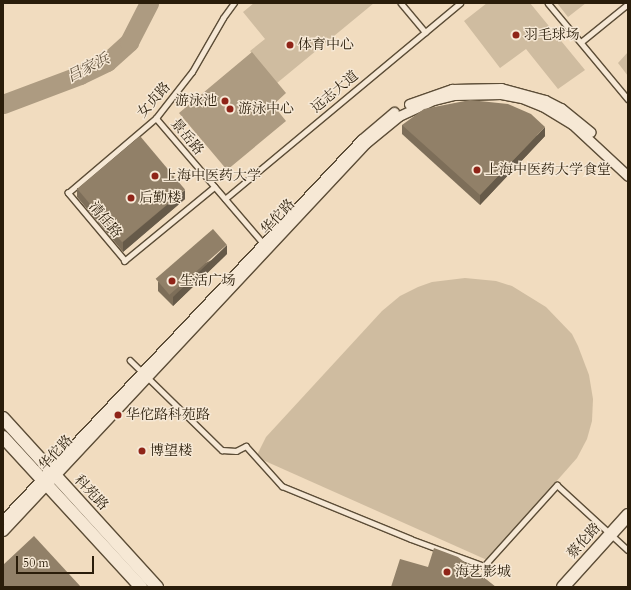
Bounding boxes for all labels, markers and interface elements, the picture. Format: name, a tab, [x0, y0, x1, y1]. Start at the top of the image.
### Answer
place label: 羽毛球场	[524, 27, 580, 43]
marker: 羽毛球场	[511, 30, 521, 40]
place label: 体育中心	[298, 37, 354, 53]
marker: 体育中心	[285, 40, 295, 50]
water label: 吕家浜	[64, 50, 112, 86]
street label: 远志大道	[308, 68, 362, 116]
street label: 女贞路	[134, 79, 174, 121]
place label: 游泳池	[175, 93, 217, 109]
marker: 游泳池	[220, 96, 230, 106]
place label: 游泳中心	[238, 101, 294, 117]
marker: 游泳中心	[225, 104, 235, 114]
street label: 景岳路	[167, 116, 207, 158]
place label: 上海中医药大学食堂	[485, 162, 611, 178]
marker: 上海中医药大学食堂	[472, 165, 482, 175]
place label: 上海中医药大学	[163, 168, 261, 184]
marker: 上海中医药大学	[150, 171, 160, 181]
place label: 后勤楼	[139, 190, 181, 206]
marker: 后勤楼	[126, 193, 136, 203]
street label: 华佗路	[258, 196, 298, 238]
street label: 清任路	[85, 199, 125, 241]
place label: 生活广场	[180, 273, 236, 289]
marker: 生活广场	[167, 276, 177, 286]
place label: 华佗路科苑路	[126, 407, 210, 423]
marker: 华佗路科苑路	[113, 410, 123, 420]
street label: 华佗路	[36, 432, 76, 474]
place label: 博望楼	[150, 443, 192, 459]
marker: 博望楼	[137, 446, 147, 456]
street label: 科苑路	[71, 472, 111, 514]
street label: 蔡伦路	[564, 520, 604, 562]
scale bar	[18, 548, 96, 574]
text: 50 m	[23, 555, 49, 571]
place label: 海艺影城	[455, 564, 511, 580]
marker: 海艺影城	[442, 567, 452, 577]

